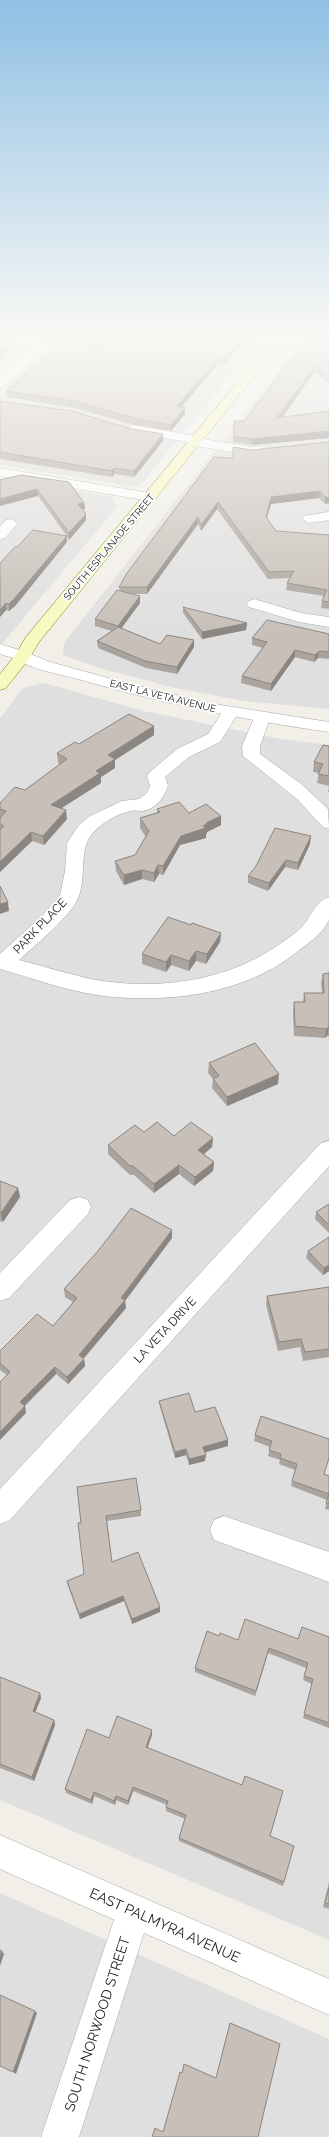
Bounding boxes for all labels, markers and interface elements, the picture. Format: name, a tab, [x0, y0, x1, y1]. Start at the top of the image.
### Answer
street label: SOUTH ESPLANADE STREET	[61, 492, 157, 602]
street label: EAST LA VETA AVENUE	[109, 677, 217, 715]
street label: PARK PLACE	[10, 896, 70, 956]
street label: LA VETA DRIVE	[131, 1294, 199, 1366]
street label: EAST PALMYRA AVENUE	[87, 1885, 243, 1965]
street label: SOUTH NORWOOD STREET	[61, 1934, 133, 2113]

